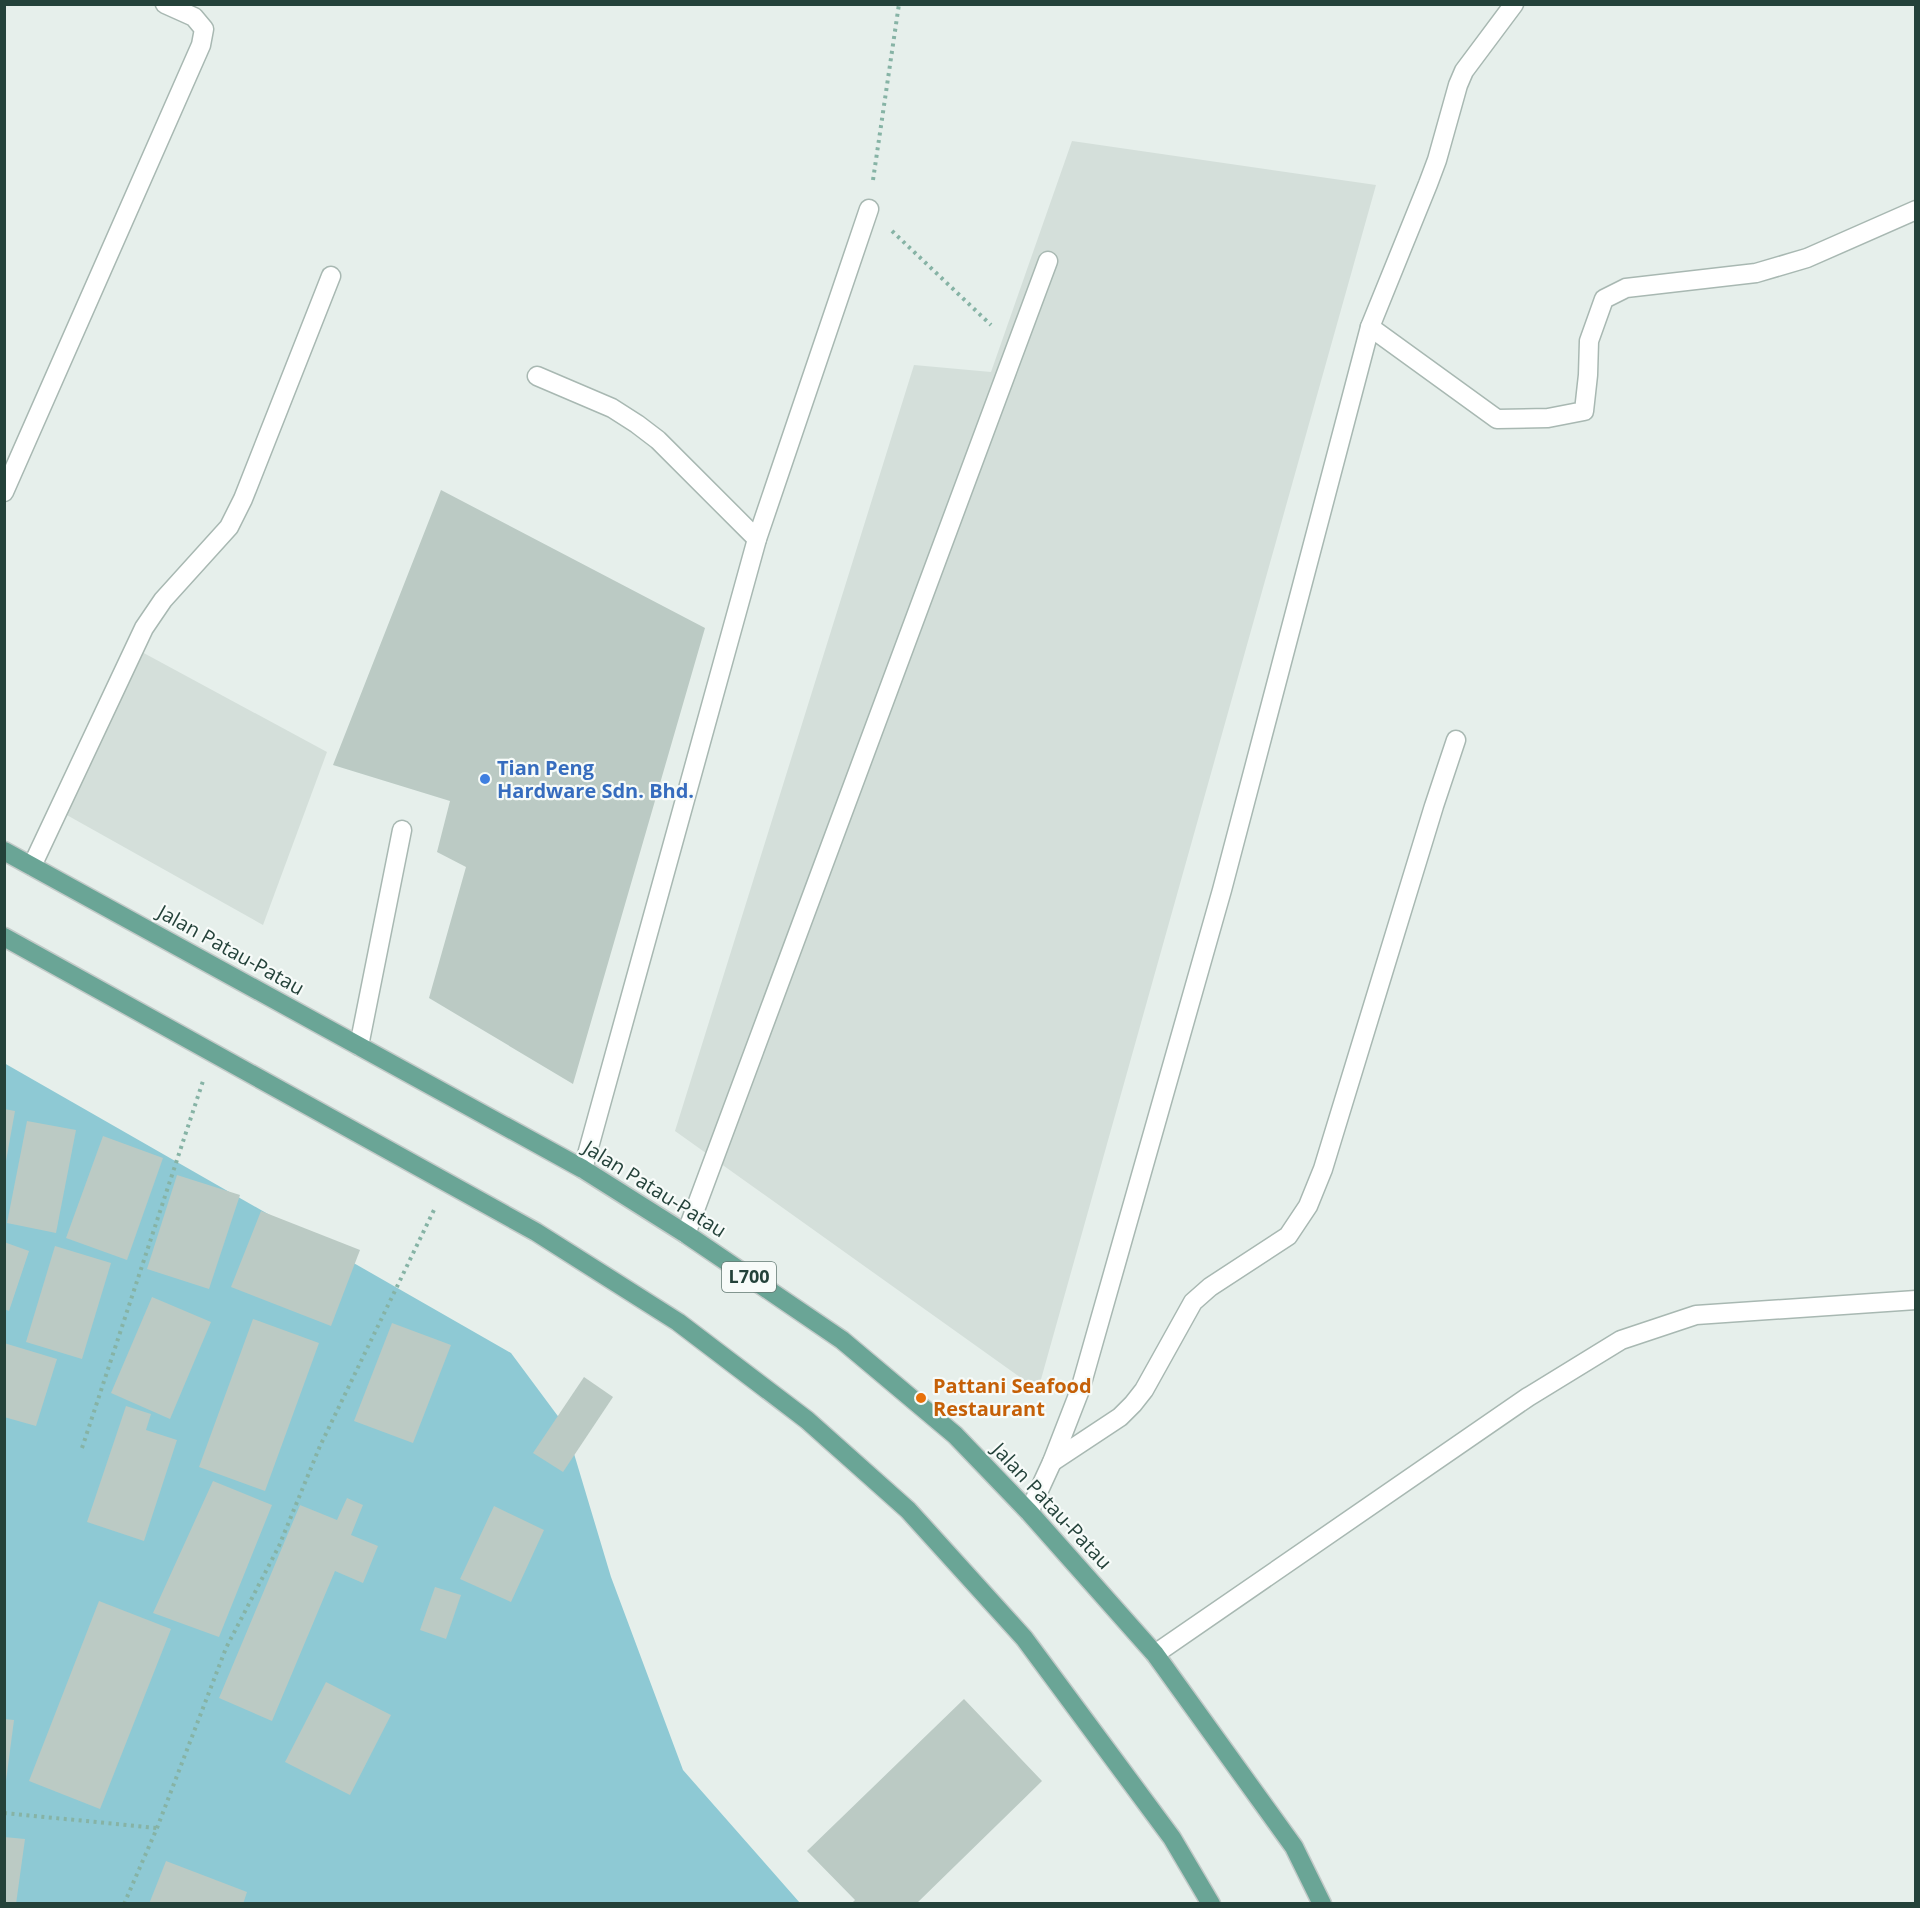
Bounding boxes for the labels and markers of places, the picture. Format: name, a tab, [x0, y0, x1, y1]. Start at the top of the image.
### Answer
place label: Tian Peng Hardware Sdn. Bhd.	[497, 754, 694, 804]
marker: Tian Peng Hardware Sdn. Bhd.	[478, 772, 492, 786]
place label: Pattani Seafood Restaurant	[933, 1372, 1092, 1422]
marker: Pattani Seafood Restaurant	[914, 1391, 928, 1405]

